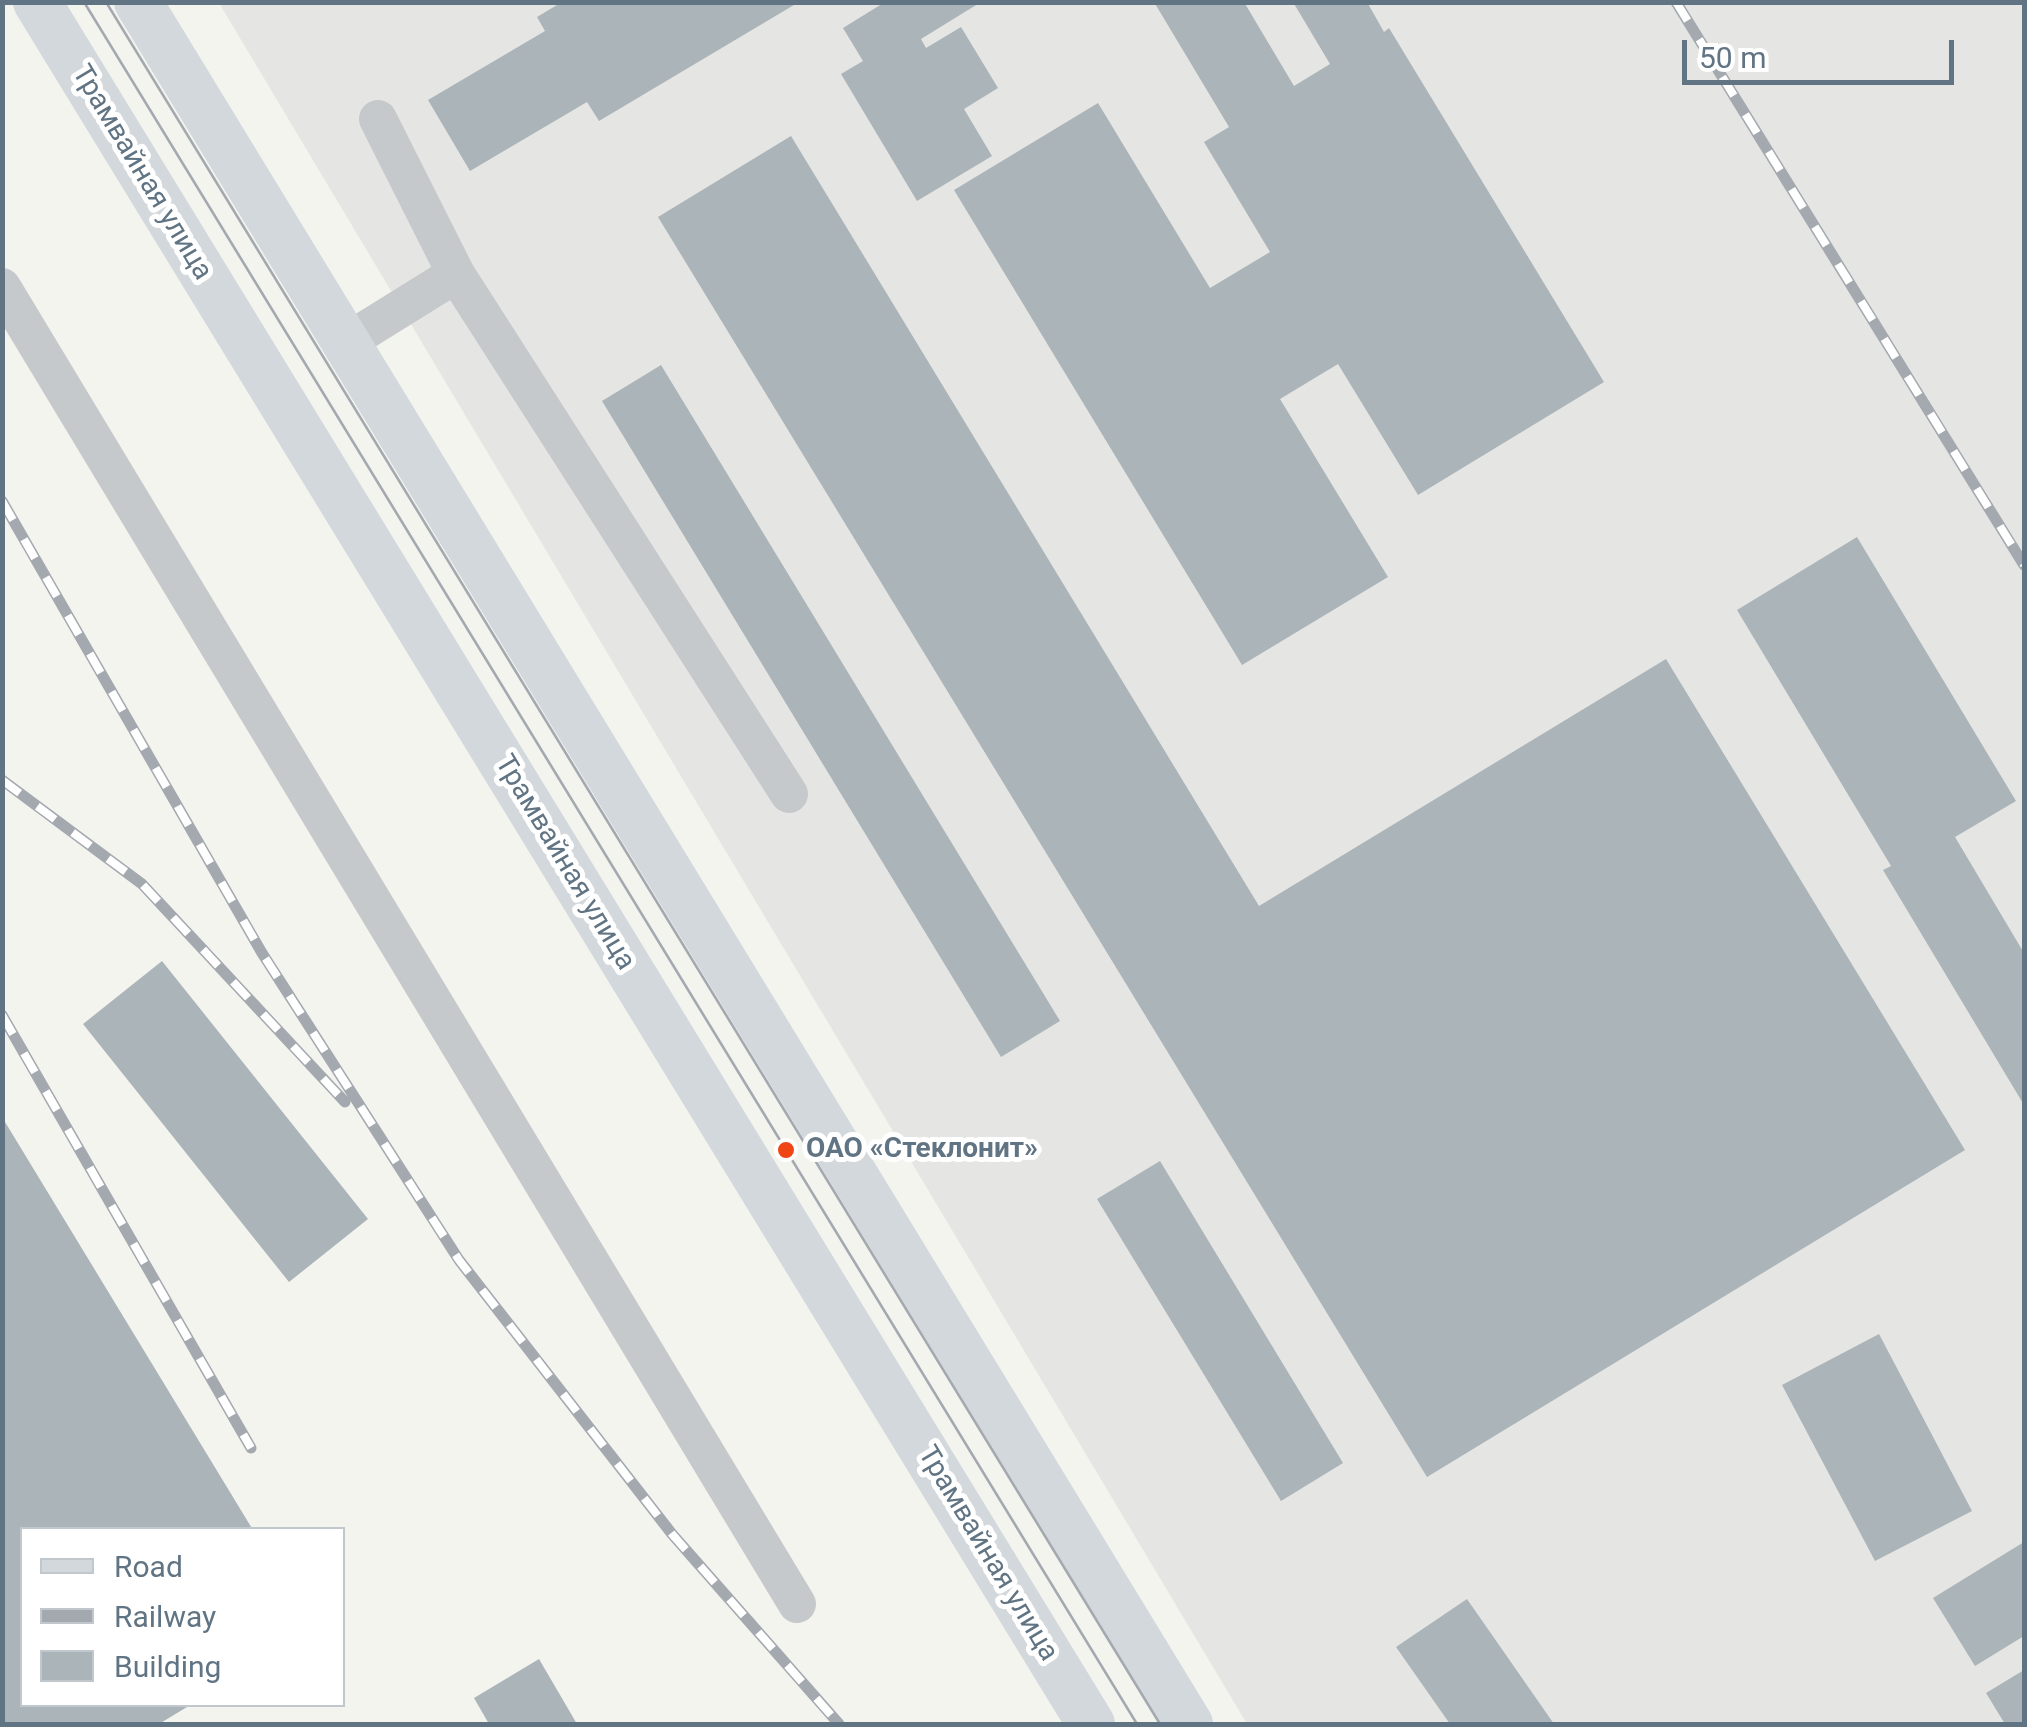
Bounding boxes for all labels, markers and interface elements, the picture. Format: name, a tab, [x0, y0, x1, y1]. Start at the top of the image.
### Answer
scale bar	[1687, 20, 1960, 82]
text: 50 m	[1699, 40, 1766, 75]
street label: Трамвайная улица	[64, 59, 218, 287]
street label: Трамвайная улица	[487, 749, 641, 977]
place label: ОАО «Стеклонит»	[806, 1133, 1038, 1167]
marker: ОАО «Стеклонит»	[775, 1139, 797, 1161]
street label: Трамвайная улица	[910, 1440, 1064, 1668]
legend	[20, 1527, 345, 1707]
text: Road	[114, 1549, 183, 1584]
text: Railway	[114, 1599, 216, 1634]
text: Building	[114, 1649, 221, 1684]

